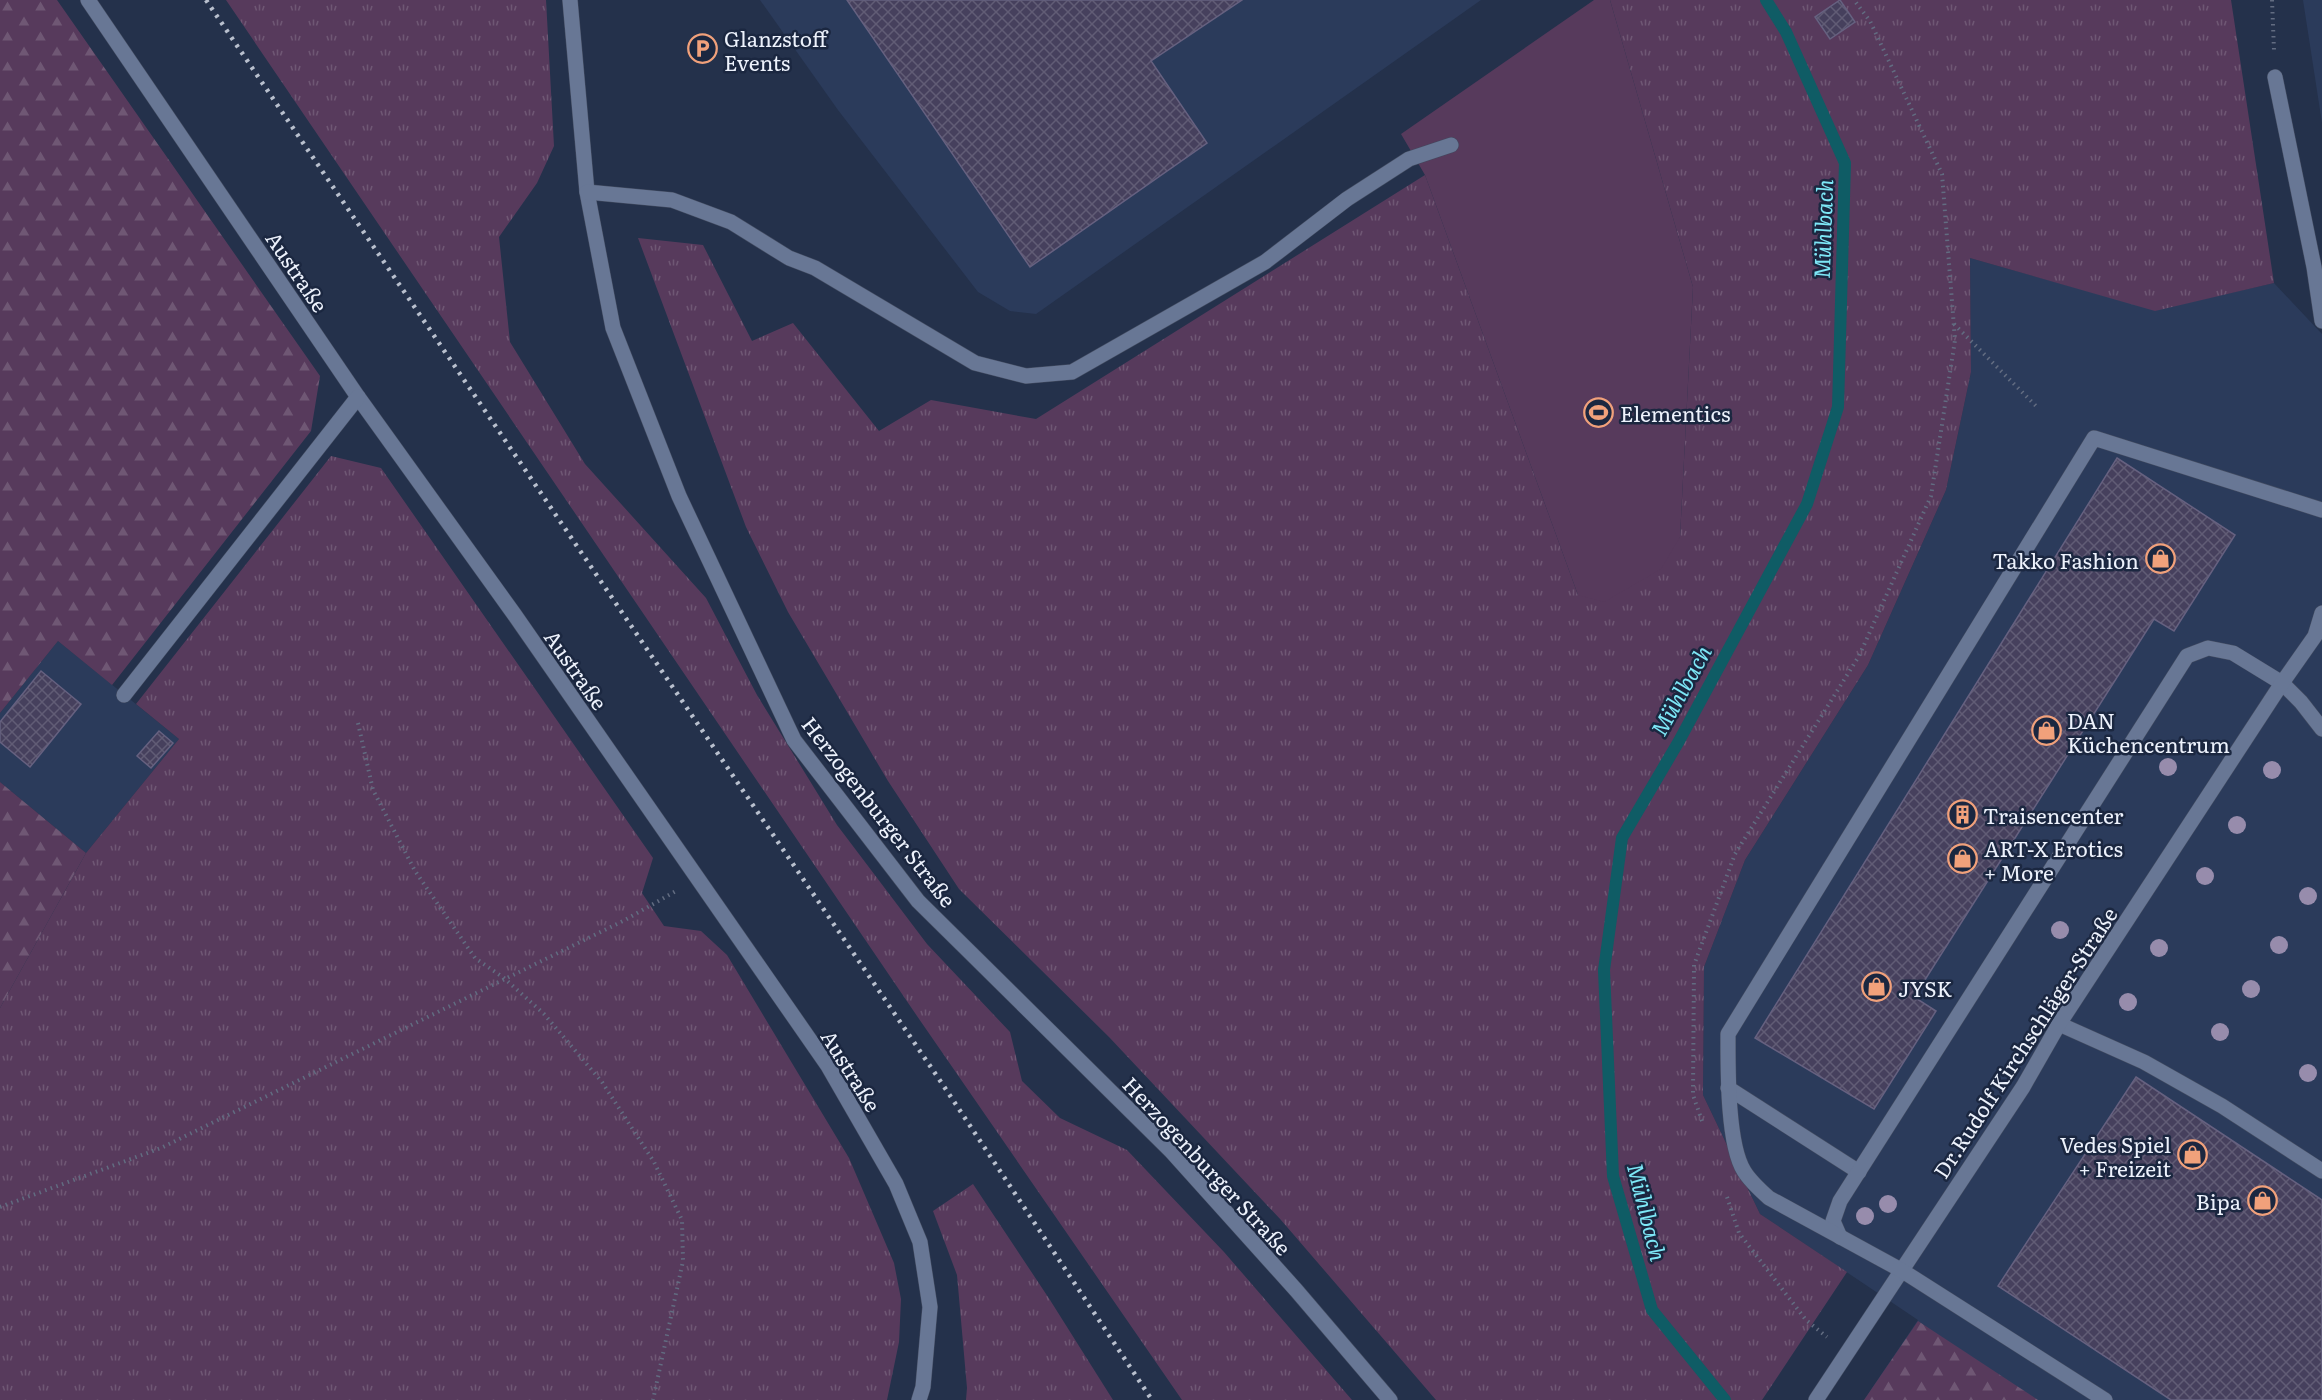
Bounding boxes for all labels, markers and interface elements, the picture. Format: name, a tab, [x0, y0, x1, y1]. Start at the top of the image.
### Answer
place label: Glanzstoff Events	[724, 22, 829, 77]
parking icon: Glanzstoff Events	[687, 33, 719, 65]
water label: Mühlbach	[1804, 179, 1840, 279]
street label: Austraße	[260, 224, 337, 318]
sports icon: Elementics	[1583, 396, 1615, 428]
place label: Elementics	[1620, 397, 1730, 428]
shop icon: Takko Fashion	[2144, 543, 2176, 575]
place label: Takko Fashion	[1992, 544, 2139, 575]
street label: Austraße	[538, 623, 616, 715]
water label: Mühlbach	[1641, 638, 1719, 741]
place label: DAN Küchencentrum	[2067, 704, 2230, 759]
street label: Herzogenburger Straße	[796, 709, 964, 913]
shop icon: DAN Küchencentrum	[2030, 715, 2062, 747]
building icon: Traisencenter	[1946, 798, 1978, 830]
place label: Traisencenter	[1983, 799, 2124, 830]
place label: ART-X Erotics + More	[1984, 832, 2123, 887]
shop icon: ART-X Erotics + More	[1947, 843, 1979, 875]
street label: Dr.Rudolf Kirchschläger-Straße	[1924, 900, 2124, 1184]
shop icon: JYSK	[1861, 971, 1893, 1003]
place label: JYSK	[1898, 972, 1952, 1003]
street label: Austraße	[815, 1023, 889, 1117]
street label: Herzogenburger Straße	[1117, 1069, 1299, 1261]
place label: Vedes Spiel + Freizeit	[2060, 1128, 2172, 1183]
shop icon: Vedes Spiel + Freizeit	[2176, 1139, 2208, 1171]
water label: Mühlbach	[1620, 1160, 1676, 1264]
shop icon: Bipa	[2246, 1184, 2278, 1216]
place label: Bipa	[2196, 1185, 2242, 1216]

